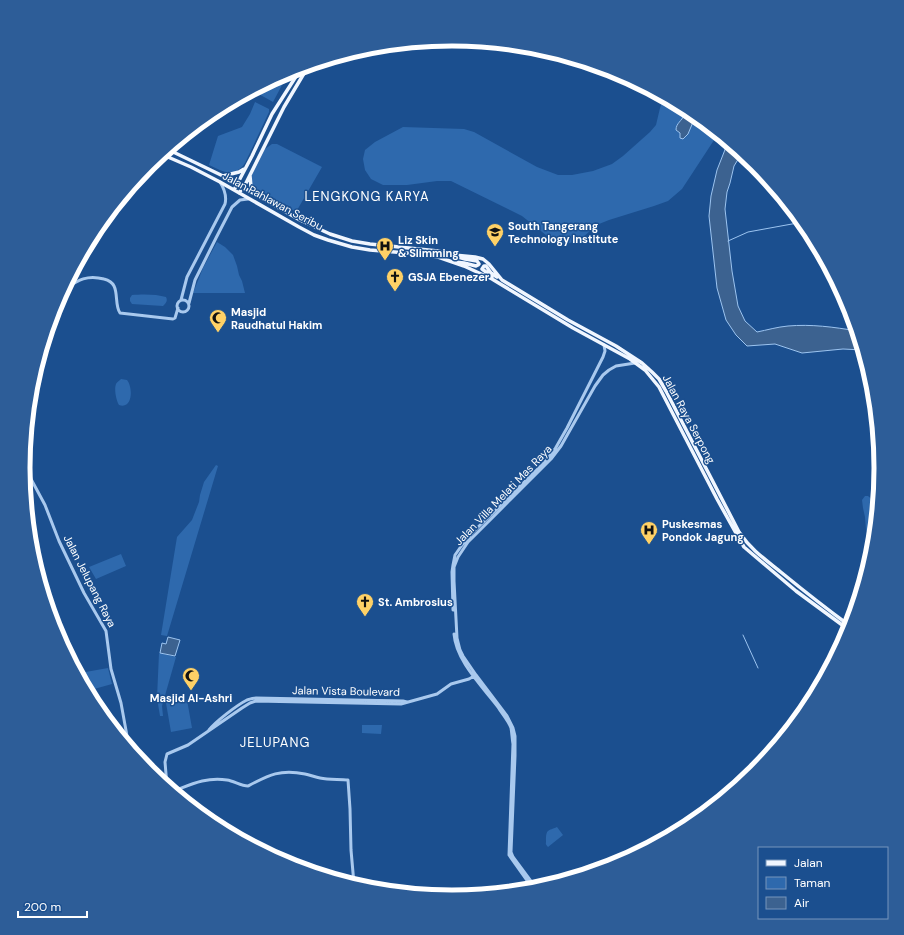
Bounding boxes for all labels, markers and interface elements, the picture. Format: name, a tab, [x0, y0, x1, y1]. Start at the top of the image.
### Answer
street label: Jalan Pahlawan Seribu	[220, 169, 326, 233]
district label: LENGKONG KARYA	[304, 188, 430, 205]
place label: South Tangerang Technology Institute	[508, 219, 619, 246]
school or university icon: South Tangerang Technology Institute	[485, 222, 505, 247]
place label: Liz Skin & Slimming	[398, 233, 459, 260]
hospital icon: Liz Skin & Slimming	[375, 236, 395, 261]
church icon: GSJA Ebenezer	[385, 267, 405, 292]
place label: GSJA Ebenezer	[408, 270, 490, 284]
place label: Masjid Raudhatul Hakim	[231, 305, 322, 332]
mosque icon: Masjid Raudhatul Hakim	[208, 308, 228, 333]
street label: Jalan Raya Serpong	[660, 372, 718, 466]
street label: Jalan Villa Melati Mas Raya	[451, 442, 555, 548]
place label: Puskesmas Pondok Jagung	[662, 517, 744, 544]
hospital icon: Puskesmas Pondok Jagung	[639, 520, 659, 545]
street label: Jalan Jelupang Raya	[61, 532, 119, 630]
church icon: St. Ambrosius	[355, 592, 375, 617]
place label: St. Ambrosius	[378, 595, 453, 609]
mosque icon: Masjid Al-Ashri	[181, 666, 201, 691]
street label: Jalan Vista Boulevard	[292, 683, 400, 699]
place label: Masjid Al-Ashri	[150, 691, 232, 705]
district label: JELUPANG	[240, 734, 310, 751]
legend	[758, 847, 888, 919]
text: Jalan	[794, 855, 823, 871]
text: Taman	[794, 875, 831, 891]
scale bar	[18, 893, 87, 919]
text: Air	[794, 895, 810, 911]
text: 200 m	[24, 899, 61, 915]

